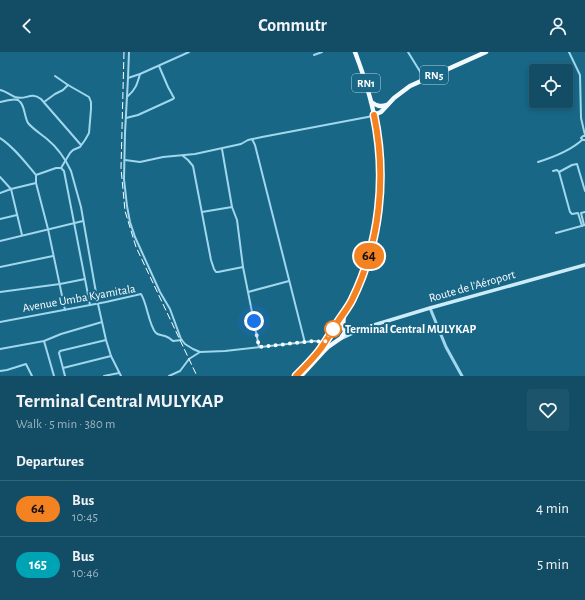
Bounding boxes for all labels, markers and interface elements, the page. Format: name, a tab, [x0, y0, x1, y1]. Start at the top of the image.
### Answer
icon: back	[16, 15, 38, 37]
icon: person	[547, 15, 569, 37]
text: Commutr	[258, 17, 327, 35]
map controls	[529, 64, 573, 108]
button: locate	[529, 64, 573, 108]
road number: RN5	[420, 66, 448, 84]
road number: RN1	[352, 74, 380, 92]
line badge: 64	[351, 243, 387, 269]
text: 64	[362, 249, 376, 263]
street label: Route de l'Aéroport	[428, 268, 517, 304]
street label: Avenue Umba Kyamitala	[22, 282, 137, 315]
your location	[244, 311, 264, 331]
marker: Terminal Central MULYKAP	[324, 320, 342, 338]
place label: Terminal Central MULYKAP	[345, 323, 476, 335]
button: heart	[527, 389, 569, 431]
text: Terminal Central MULYKAP	[16, 392, 224, 411]
text: Walk · 5 min · 380 m	[16, 418, 115, 431]
text: Departures	[16, 454, 84, 469]
text: Bus	[72, 493, 94, 508]
text: 4 min	[536, 501, 569, 516]
text: 64	[31, 502, 45, 516]
text: 10:45	[72, 511, 98, 524]
text: Bus	[72, 549, 94, 564]
text: 5 min	[537, 557, 569, 572]
text: 165	[29, 558, 47, 572]
text: 10:46	[72, 567, 99, 580]

